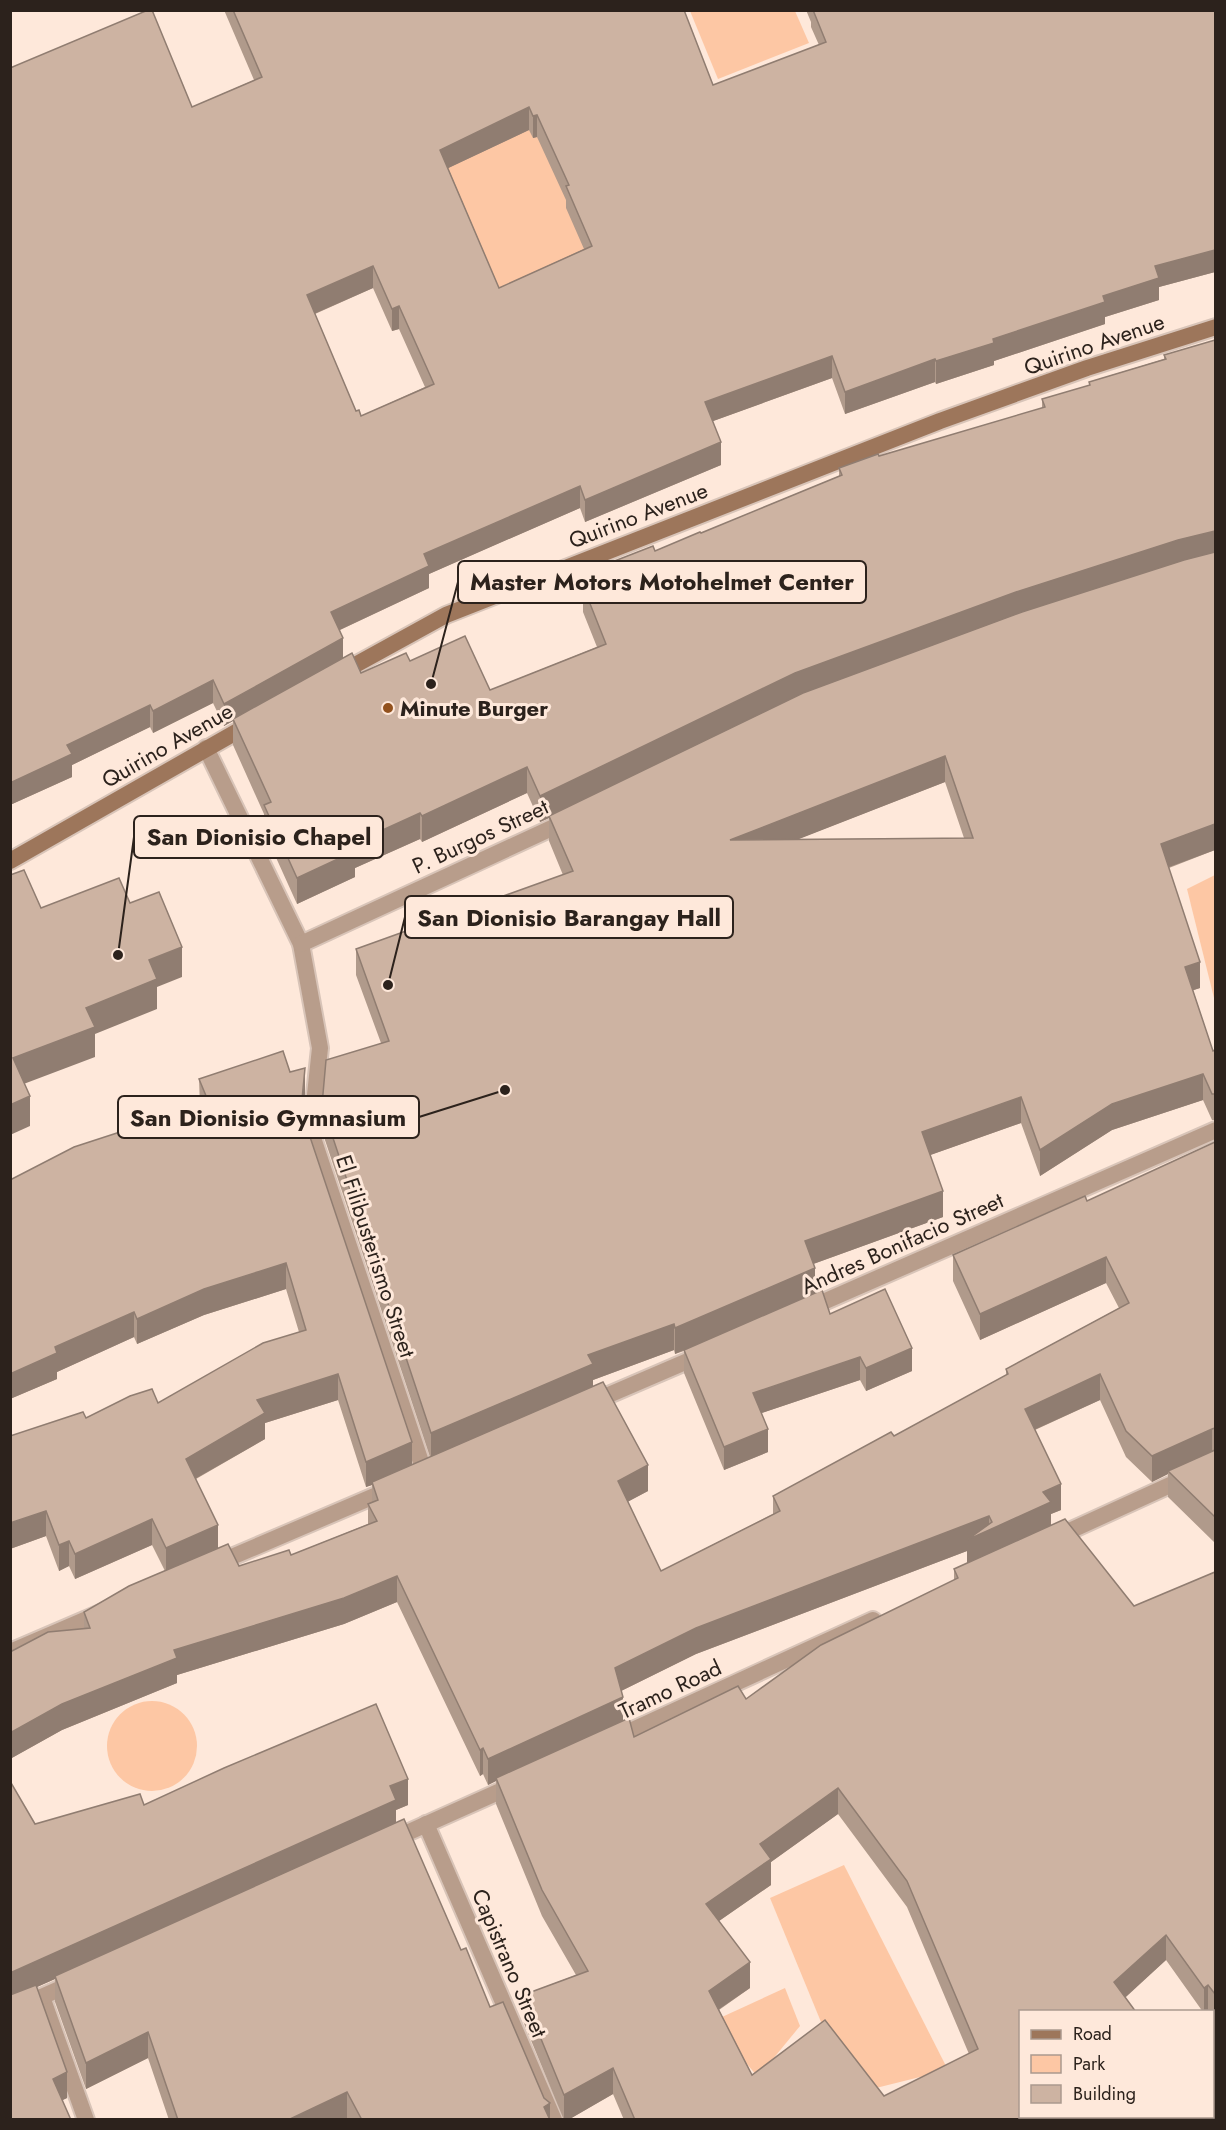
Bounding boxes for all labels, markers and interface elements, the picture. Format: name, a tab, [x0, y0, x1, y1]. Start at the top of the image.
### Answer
street label: Quirino Avenue	[1019, 305, 1169, 383]
street label: Quirino Avenue	[564, 474, 712, 556]
callout: Master Motors Motohelmet Center	[458, 561, 866, 603]
text: Master Motors Motohelmet Center	[470, 564, 854, 599]
place label: Minute Burger	[400, 692, 548, 724]
street label: Quirino Avenue	[96, 694, 238, 796]
marker: Minute Burger	[381, 701, 395, 715]
street label: P. Burgos Street	[406, 790, 554, 882]
callout: San Dionisio Chapel	[134, 816, 383, 858]
text: San Dionisio Chapel	[146, 819, 372, 854]
callout: San Dionisio Barangay Hall	[405, 896, 733, 938]
text: San Dionisio Barangay Hall	[417, 900, 721, 935]
callout: San Dionisio Gymnasium	[118, 1096, 419, 1138]
text: San Dionisio Gymnasium	[130, 1100, 406, 1135]
street label: El Filibusterismo Street	[328, 1151, 424, 1362]
street label: Andres Bonifacio Street	[796, 1184, 1009, 1302]
street label: Tramo Road	[613, 1651, 727, 1727]
street label: Capistrano Street	[464, 1884, 556, 2043]
legend	[1019, 2010, 1214, 2118]
text: Road	[1073, 2021, 1112, 2047]
text: Park	[1073, 2051, 1105, 2077]
text: Building	[1073, 2081, 1136, 2107]

